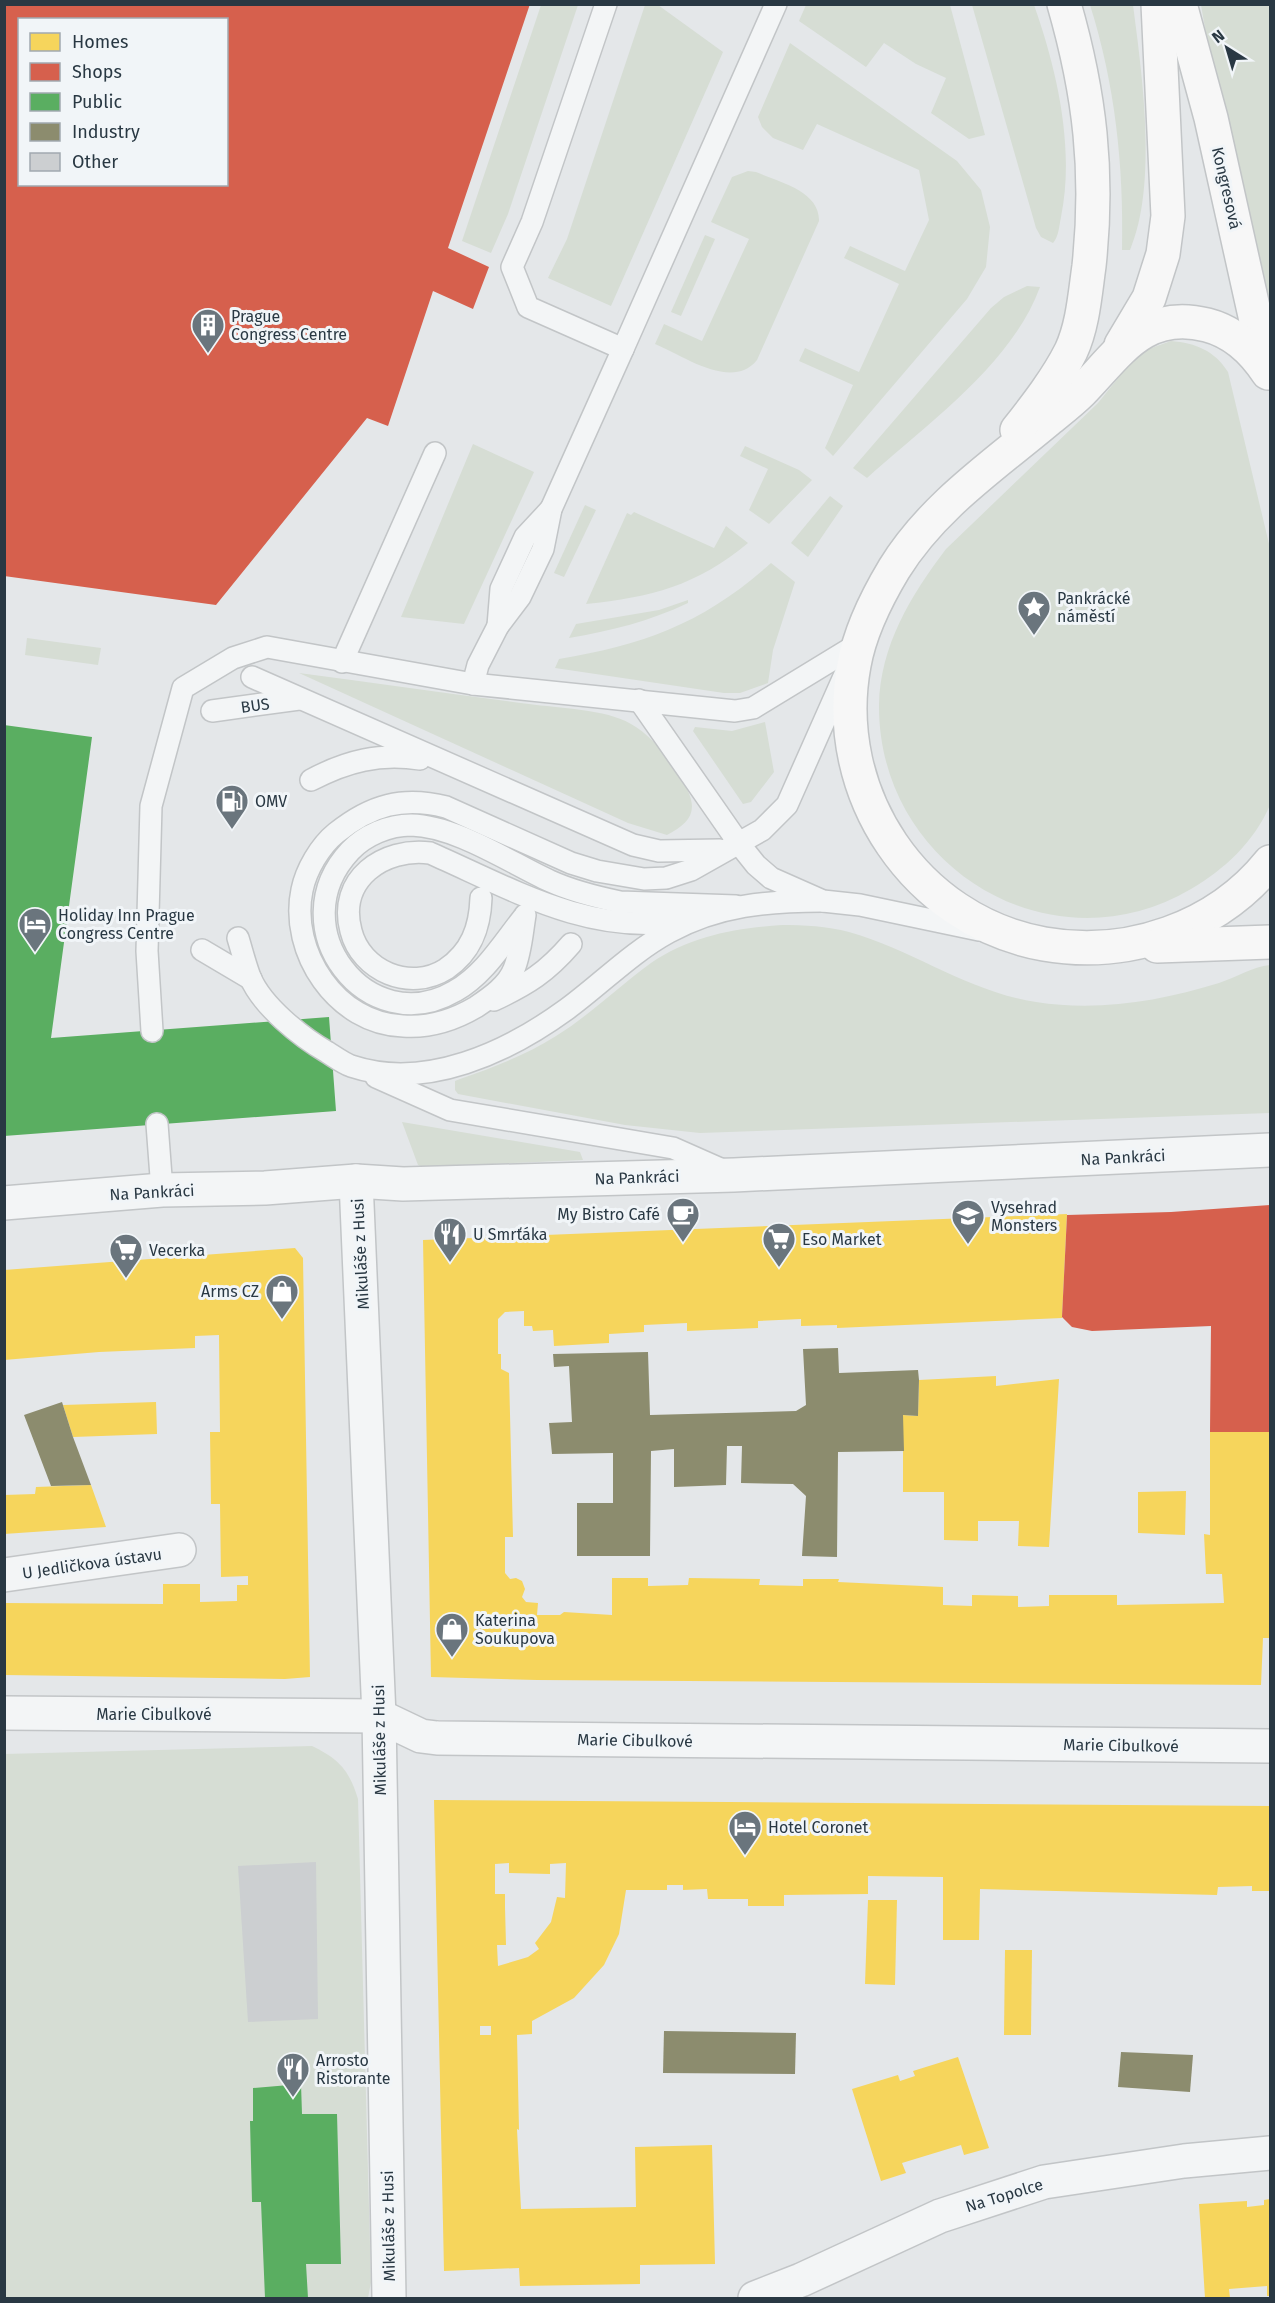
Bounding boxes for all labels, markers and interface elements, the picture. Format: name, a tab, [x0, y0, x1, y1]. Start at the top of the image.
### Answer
legend	[18, 18, 228, 186]
north arrow	[1197, 18, 1257, 78]
text: N	[1208, 26, 1228, 47]
text: Homes	[72, 31, 128, 53]
text: Shops	[72, 61, 122, 83]
text: Public	[72, 91, 122, 113]
text: Industry	[72, 121, 140, 143]
street label: Kongresová	[1208, 145, 1245, 231]
text: Other	[72, 151, 118, 173]
building icon: Prague Congress Centre	[190, 307, 226, 354]
place label: Prague Congress Centre	[231, 307, 347, 344]
place icon: Pankrácké náměstí	[1016, 589, 1052, 636]
place label: Pankrácké náměstí	[1057, 589, 1130, 626]
street label: BUS	[239, 694, 271, 717]
fuel station icon: OMV	[214, 783, 250, 830]
place label: OMV	[255, 792, 287, 811]
hotel icon: Holiday Inn Prague Congress Centre	[17, 906, 53, 953]
place label: Holiday Inn Prague Congress Centre	[58, 906, 195, 943]
street label: Na Pankráci	[1080, 1146, 1166, 1169]
street label: Na Pankráci	[594, 1167, 680, 1188]
street label: Na Pankráci	[109, 1181, 195, 1204]
cafe icon: My Bistro Café	[665, 1196, 701, 1243]
street label: Mikuláše z Husi	[348, 1198, 373, 1310]
school or university icon: Vysehrad Monsters	[950, 1198, 986, 1245]
place label: Vysehrad Monsters	[991, 1198, 1057, 1235]
place label: My Bistro Café	[557, 1205, 660, 1224]
restaurant icon: U Smrťáka	[432, 1216, 468, 1263]
supermarket icon: Eso Market	[761, 1221, 797, 1268]
place label: U Smrťáka	[473, 1225, 547, 1244]
place label: Eso Market	[802, 1230, 882, 1249]
supermarket icon: Vecerka	[108, 1232, 144, 1279]
place label: Vecerka	[149, 1241, 205, 1260]
shop icon: Arms CZ	[264, 1273, 300, 1320]
place label: Arms CZ	[201, 1282, 259, 1301]
street label: U Jedličkova ústavu	[21, 1544, 163, 1583]
shop icon: Katerina Soukupova	[434, 1611, 470, 1658]
place label: Katerina Soukupova	[475, 1611, 555, 1648]
street label: Mikuláše z Husi	[369, 1684, 390, 1796]
street label: Marie Cibulkové	[96, 1705, 212, 1724]
street label: Marie Cibulkové	[577, 1730, 693, 1751]
street label: Marie Cibulkové	[1063, 1735, 1179, 1756]
hotel icon: Hotel Coronet	[727, 1809, 763, 1856]
place label: Hotel Coronet	[768, 1818, 869, 1837]
restaurant icon: Arrosto Ristorante	[275, 2051, 311, 2098]
place label: Arrosto Ristorante	[316, 2051, 391, 2088]
street label: Mikuláše z Husi	[378, 2170, 399, 2282]
street label: Na Topolce	[963, 2175, 1045, 2216]

